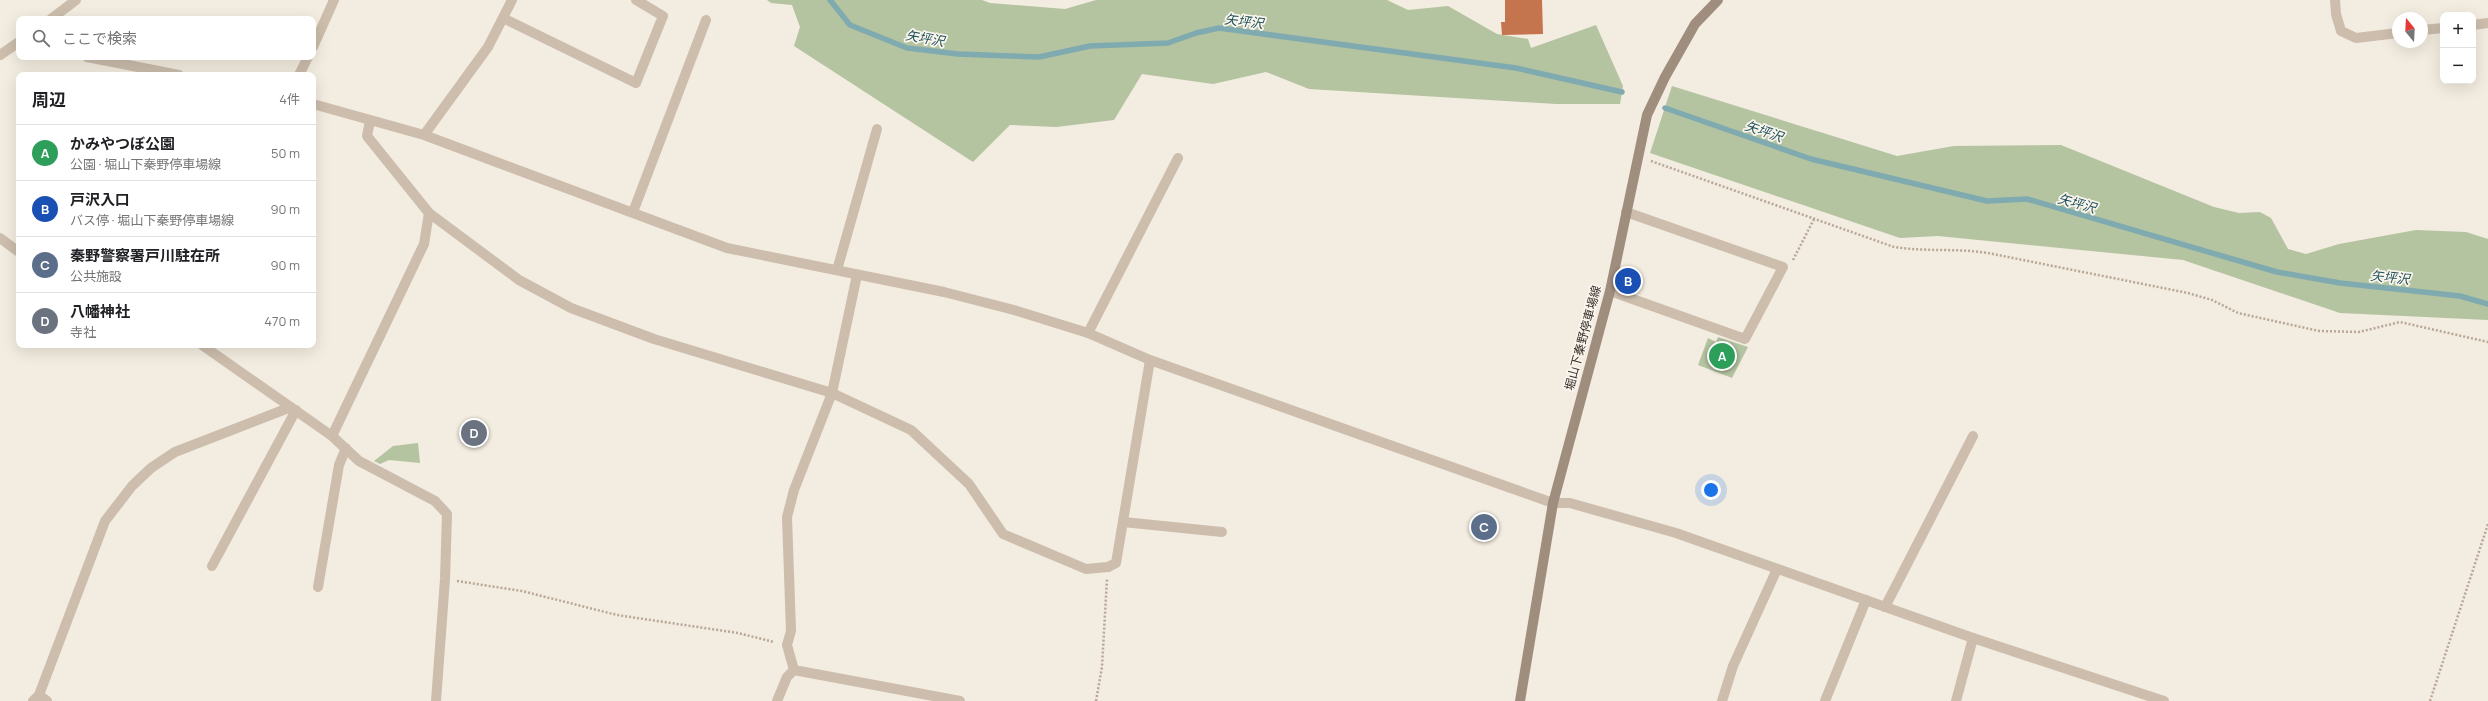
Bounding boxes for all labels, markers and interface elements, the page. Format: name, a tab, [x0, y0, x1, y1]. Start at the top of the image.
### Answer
water label: 矢坪沢	[1224, 10, 1266, 33]
north arrow	[2392, 12, 2428, 48]
map controls	[2440, 12, 2476, 84]
button: +	[2440, 12, 2476, 48]
search box	[16, 16, 316, 60]
water label: 矢坪沢	[904, 26, 948, 51]
icon: search	[30, 27, 52, 49]
text: ここで検索	[62, 28, 137, 49]
button: −	[2440, 48, 2476, 84]
text: 周辺	[32, 88, 66, 111]
text: 4件	[279, 90, 300, 108]
water label: 矢坪沢	[1743, 116, 1787, 147]
text: かみやつぼ公園	[70, 133, 175, 154]
text: A	[41, 144, 49, 162]
text: 50 m	[271, 144, 300, 162]
text: 公園 · 堀山下秦野停車場線	[70, 155, 221, 173]
text: 戸沢入口	[70, 189, 130, 210]
water label: 矢坪沢	[2056, 189, 2100, 218]
text: B	[41, 200, 49, 218]
text: 90 m	[270, 200, 300, 218]
text: バス停 · 堀山下秦野停車場線	[70, 211, 234, 229]
text: 秦野警察署戸川駐在所	[70, 245, 220, 266]
text: C	[40, 256, 50, 274]
text: 90 m	[270, 256, 300, 274]
pin: B	[1615, 266, 1641, 296]
water label: 矢坪沢	[2370, 266, 2412, 288]
text: 公共施設	[70, 267, 122, 285]
street label: 堀山下秦野停車場線	[1560, 284, 1605, 392]
text: 八幡神社	[70, 301, 130, 322]
text: D	[40, 312, 50, 330]
text: 470 m	[264, 312, 300, 330]
text: 寺社	[70, 323, 96, 341]
pin: A	[1709, 341, 1735, 371]
pin: D	[461, 418, 487, 448]
your location	[1701, 480, 1721, 500]
pin: C	[1471, 512, 1497, 542]

